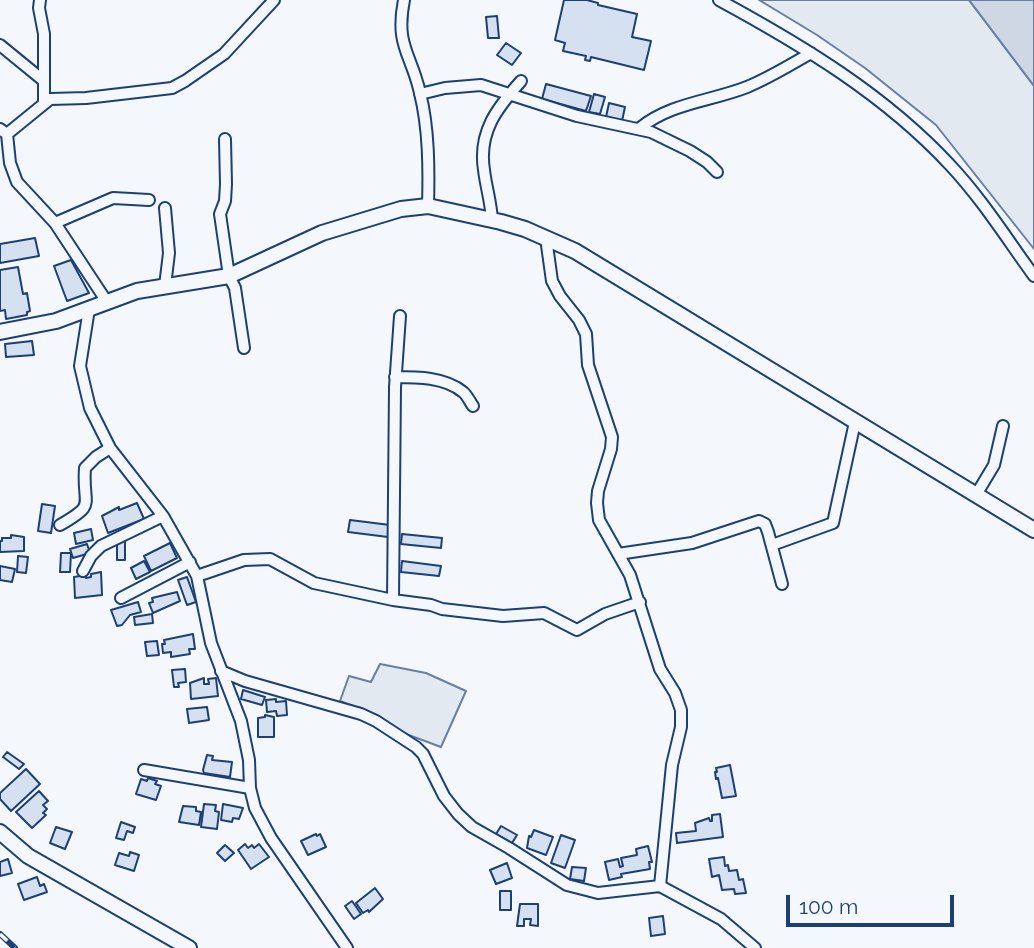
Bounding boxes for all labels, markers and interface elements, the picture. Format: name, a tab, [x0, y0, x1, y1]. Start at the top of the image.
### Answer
scale bar	[789, 881, 957, 925]
text: 100 m	[799, 894, 858, 919]

